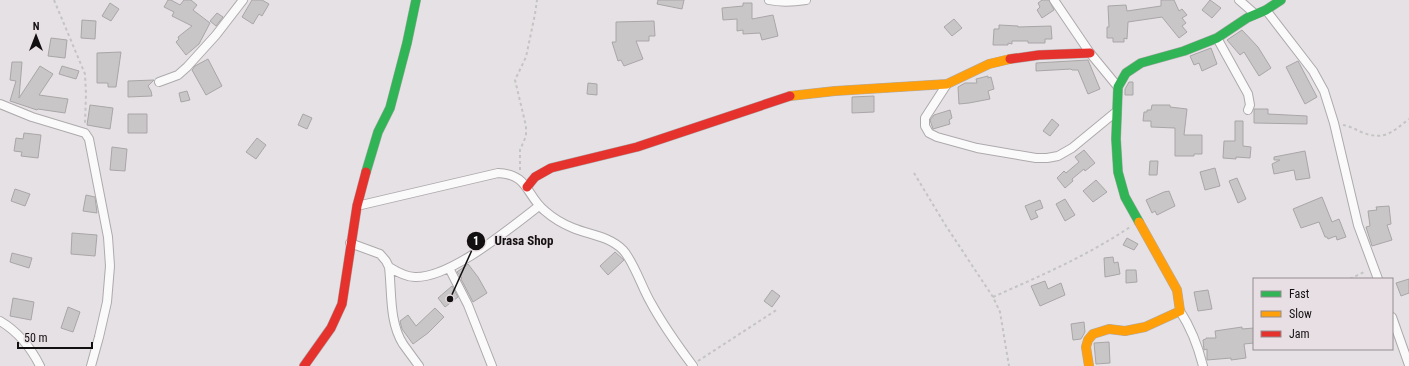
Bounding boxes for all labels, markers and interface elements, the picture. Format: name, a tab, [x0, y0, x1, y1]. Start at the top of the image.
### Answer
north arrow	[16, 16, 56, 56]
text: N	[33, 20, 40, 33]
callout: Urasa Shop	[466, 228, 561, 253]
text: Urasa Shop	[495, 233, 554, 248]
text: 1	[473, 234, 479, 248]
legend	[1253, 278, 1393, 350]
text: Fast	[1289, 287, 1310, 301]
text: Slow	[1289, 307, 1312, 321]
scale bar	[18, 324, 92, 350]
text: Jam	[1289, 327, 1310, 341]
text: 50 m	[24, 331, 48, 345]

